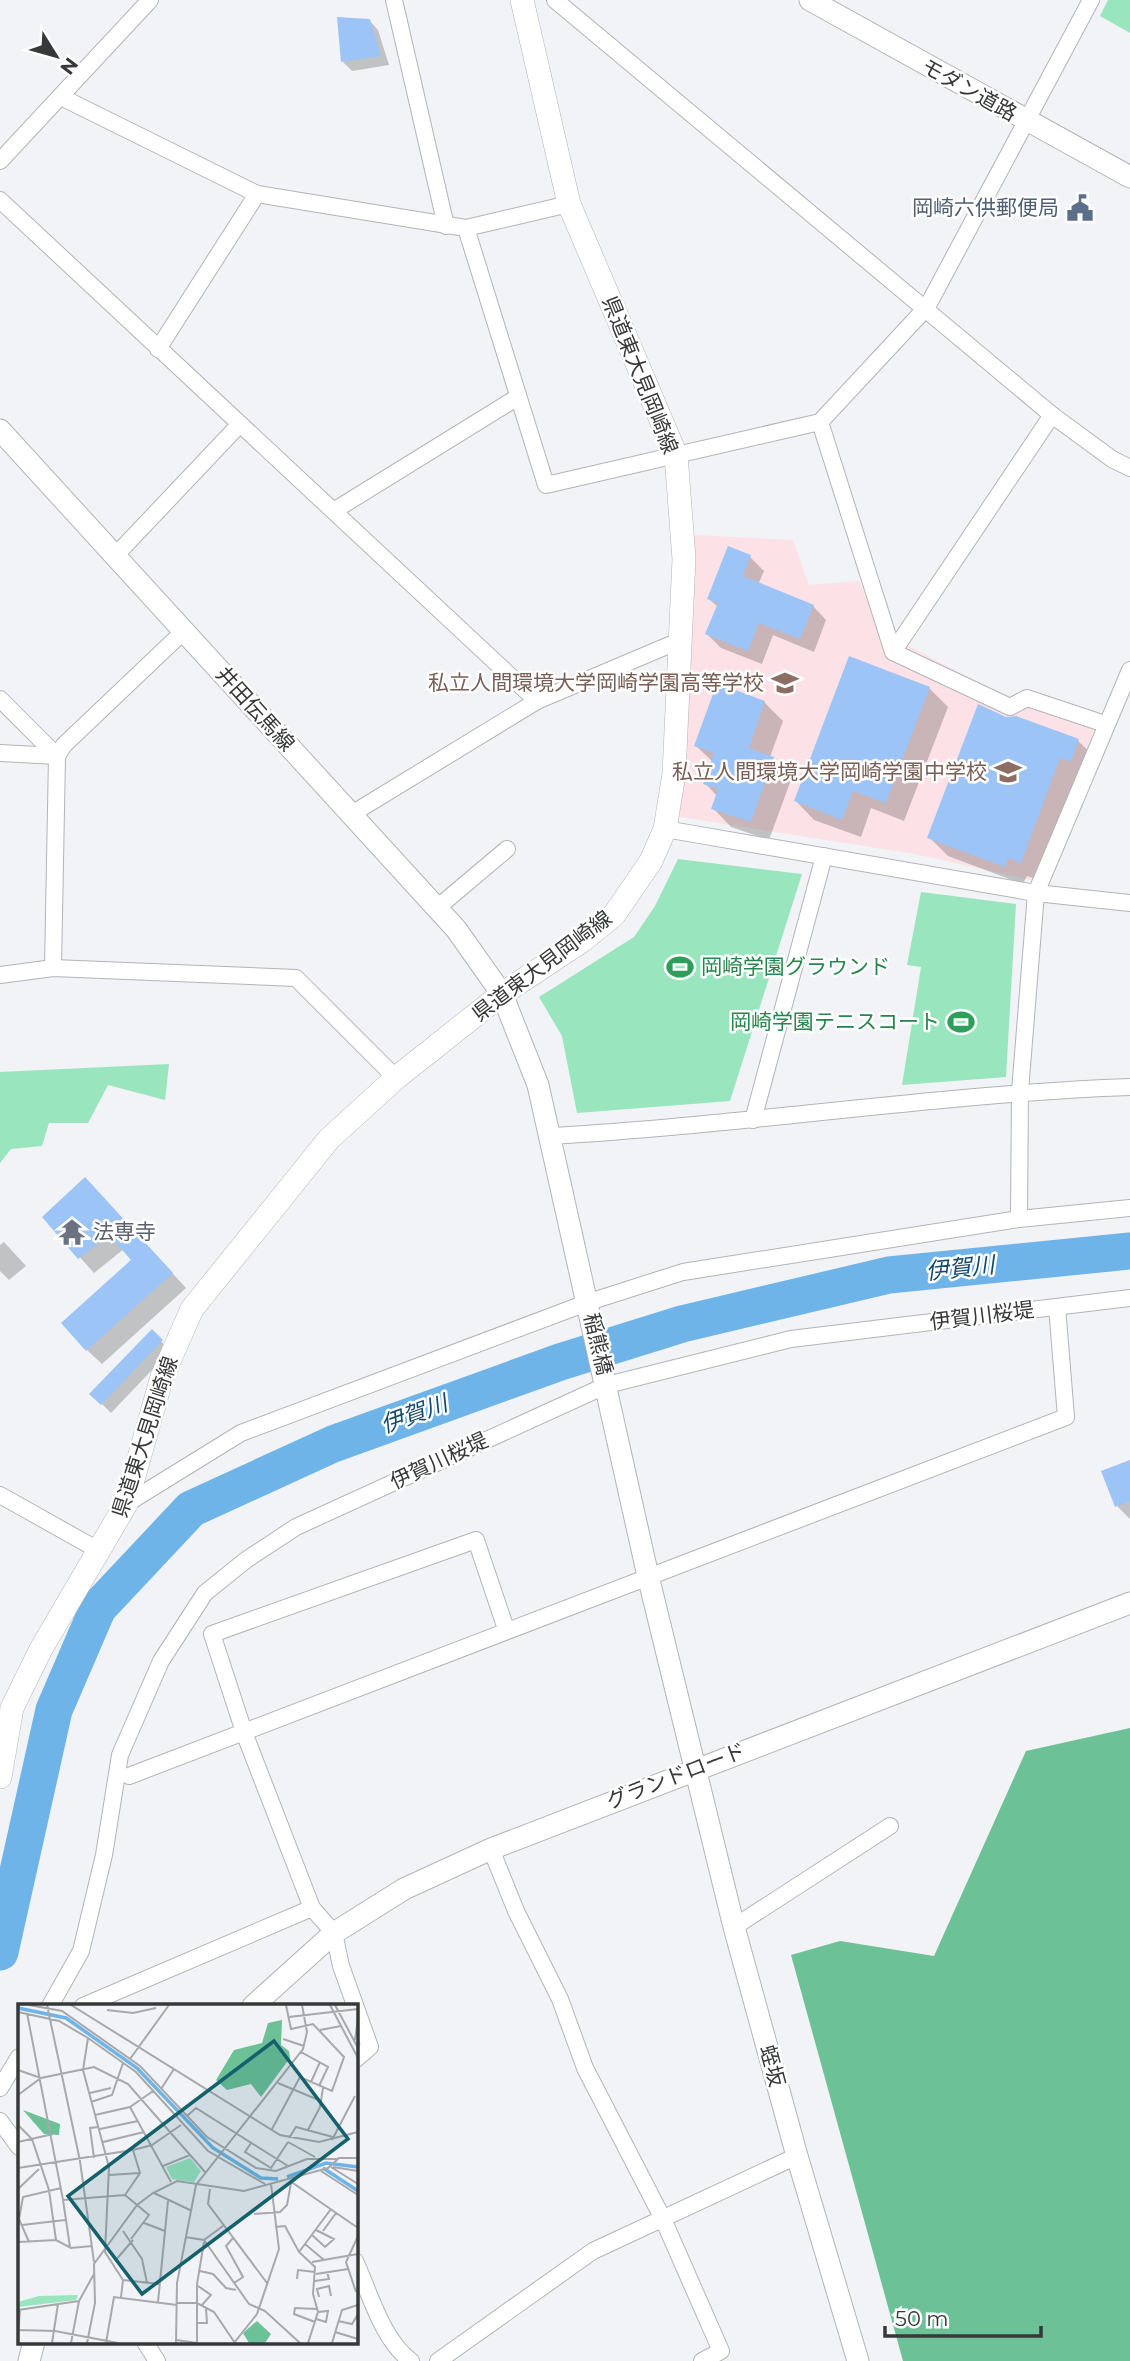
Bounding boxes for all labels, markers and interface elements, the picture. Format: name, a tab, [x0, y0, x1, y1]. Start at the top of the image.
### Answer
north arrow	[21, 21, 91, 91]
text: N	[55, 53, 83, 79]
street label: モダン道路	[917, 53, 1021, 126]
public building icon: 岡崎六供郵便局	[1065, 193, 1095, 223]
place label: 岡崎六供郵便局	[912, 195, 1059, 220]
street label: 県道東大見岡崎線	[597, 292, 684, 457]
street label: 井田伝馬線	[211, 661, 300, 756]
school or university icon: 私立人間環境大学岡崎学園高等学校	[770, 668, 800, 698]
place label: 私立人間環境大学岡崎学園高等学校	[428, 670, 764, 695]
school or university icon: 私立人間環境大学岡崎学園中学校	[993, 757, 1023, 787]
place label: 私立人間環境大学岡崎学園中学校	[672, 759, 987, 784]
street label: 県道東大見岡崎線	[467, 905, 616, 1026]
sports icon: 岡崎学園グラウンド	[665, 952, 695, 982]
place label: 岡崎学園グラウンド	[701, 954, 890, 979]
sports icon: 岡崎学園テニスコート	[946, 1007, 976, 1037]
place label: 岡崎学園テニスコート	[730, 1009, 940, 1034]
temple icon: 法専寺	[57, 1217, 87, 1247]
place label: 法専寺	[93, 1219, 156, 1244]
water label: 伊賀川	[924, 1250, 999, 1286]
street label: 伊賀川桜堤	[928, 1297, 1036, 1334]
street label: 稲熊橋	[579, 1310, 618, 1377]
street label: 県道東大見岡崎線	[107, 1353, 182, 1521]
water label: 伊賀川	[377, 1388, 454, 1439]
street label: 伊賀川桜堤	[386, 1427, 492, 1494]
street label: グランドロード	[603, 1738, 749, 1814]
inset map	[18, 2004, 357, 2344]
street label: 蛭坂	[755, 2042, 790, 2089]
scale bar	[885, 2294, 1041, 2338]
text: 50 m	[895, 2306, 949, 2331]

